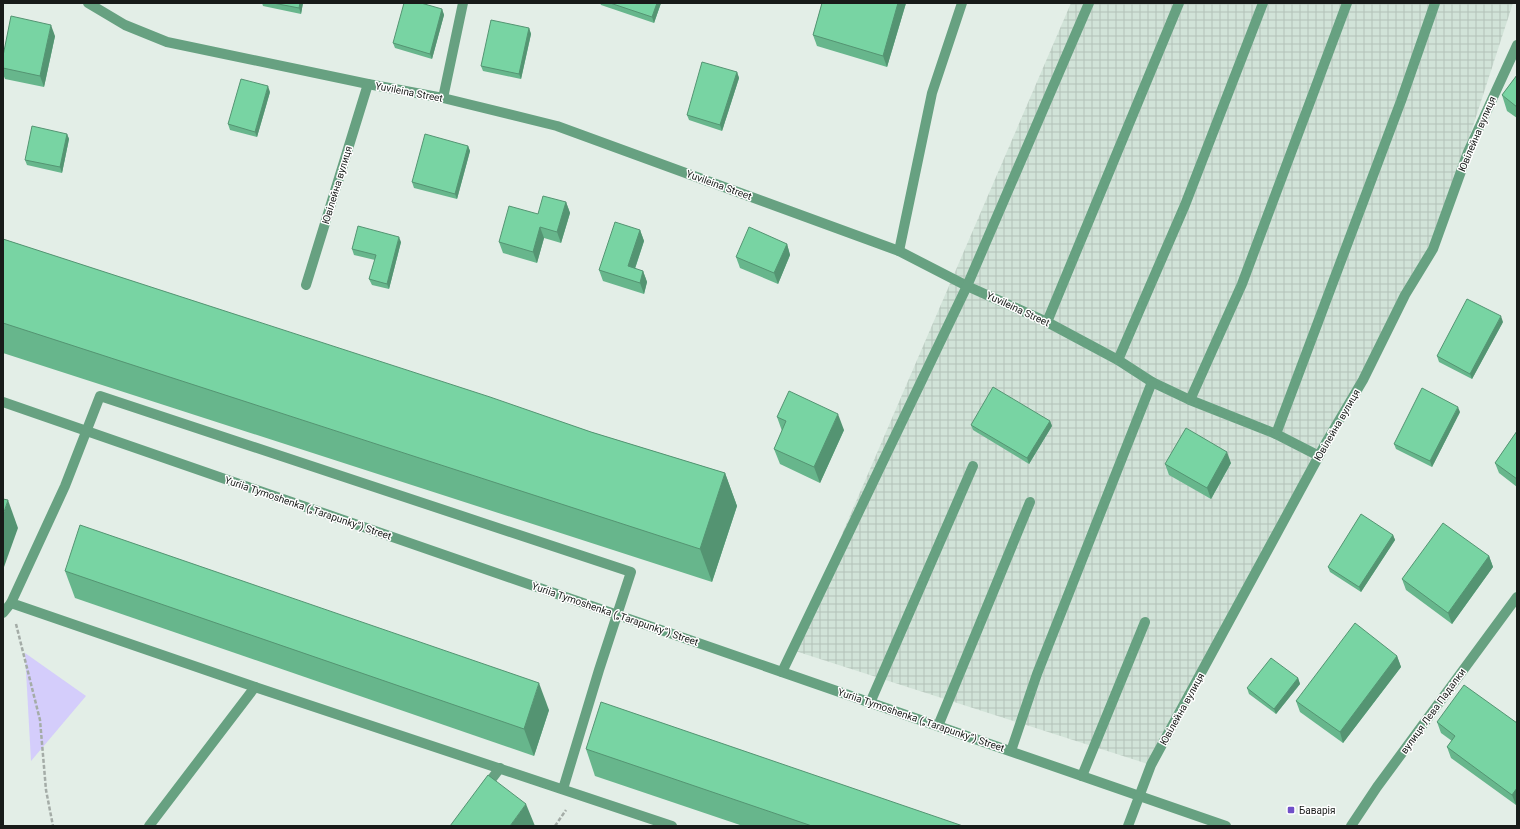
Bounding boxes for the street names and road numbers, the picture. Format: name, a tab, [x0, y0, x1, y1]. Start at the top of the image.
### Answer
street label: Yuvileina Street	[374, 80, 444, 104]
street label: Ювілейна вулиця	[1456, 95, 1498, 173]
street label: Ювілейна вулиця	[320, 145, 354, 225]
street label: Yuvileina Street	[685, 168, 753, 202]
street label: Yuvileina Street	[985, 290, 1051, 328]
street label: Ювілейна вулиця	[1312, 387, 1362, 463]
street label: Yuriia Tymoshenka („Tarapunky”) Street	[223, 474, 393, 543]
street label: Yuriia Tymoshenka („Tarapunky”) Street	[530, 580, 700, 649]
street label: вулиця Лева Падалки	[1398, 666, 1468, 756]
street label: Ювілейна вулиця	[1158, 671, 1206, 747]
street label: Yuriia Tymoshenka („Tarapunky”) Street	[836, 686, 1006, 755]

